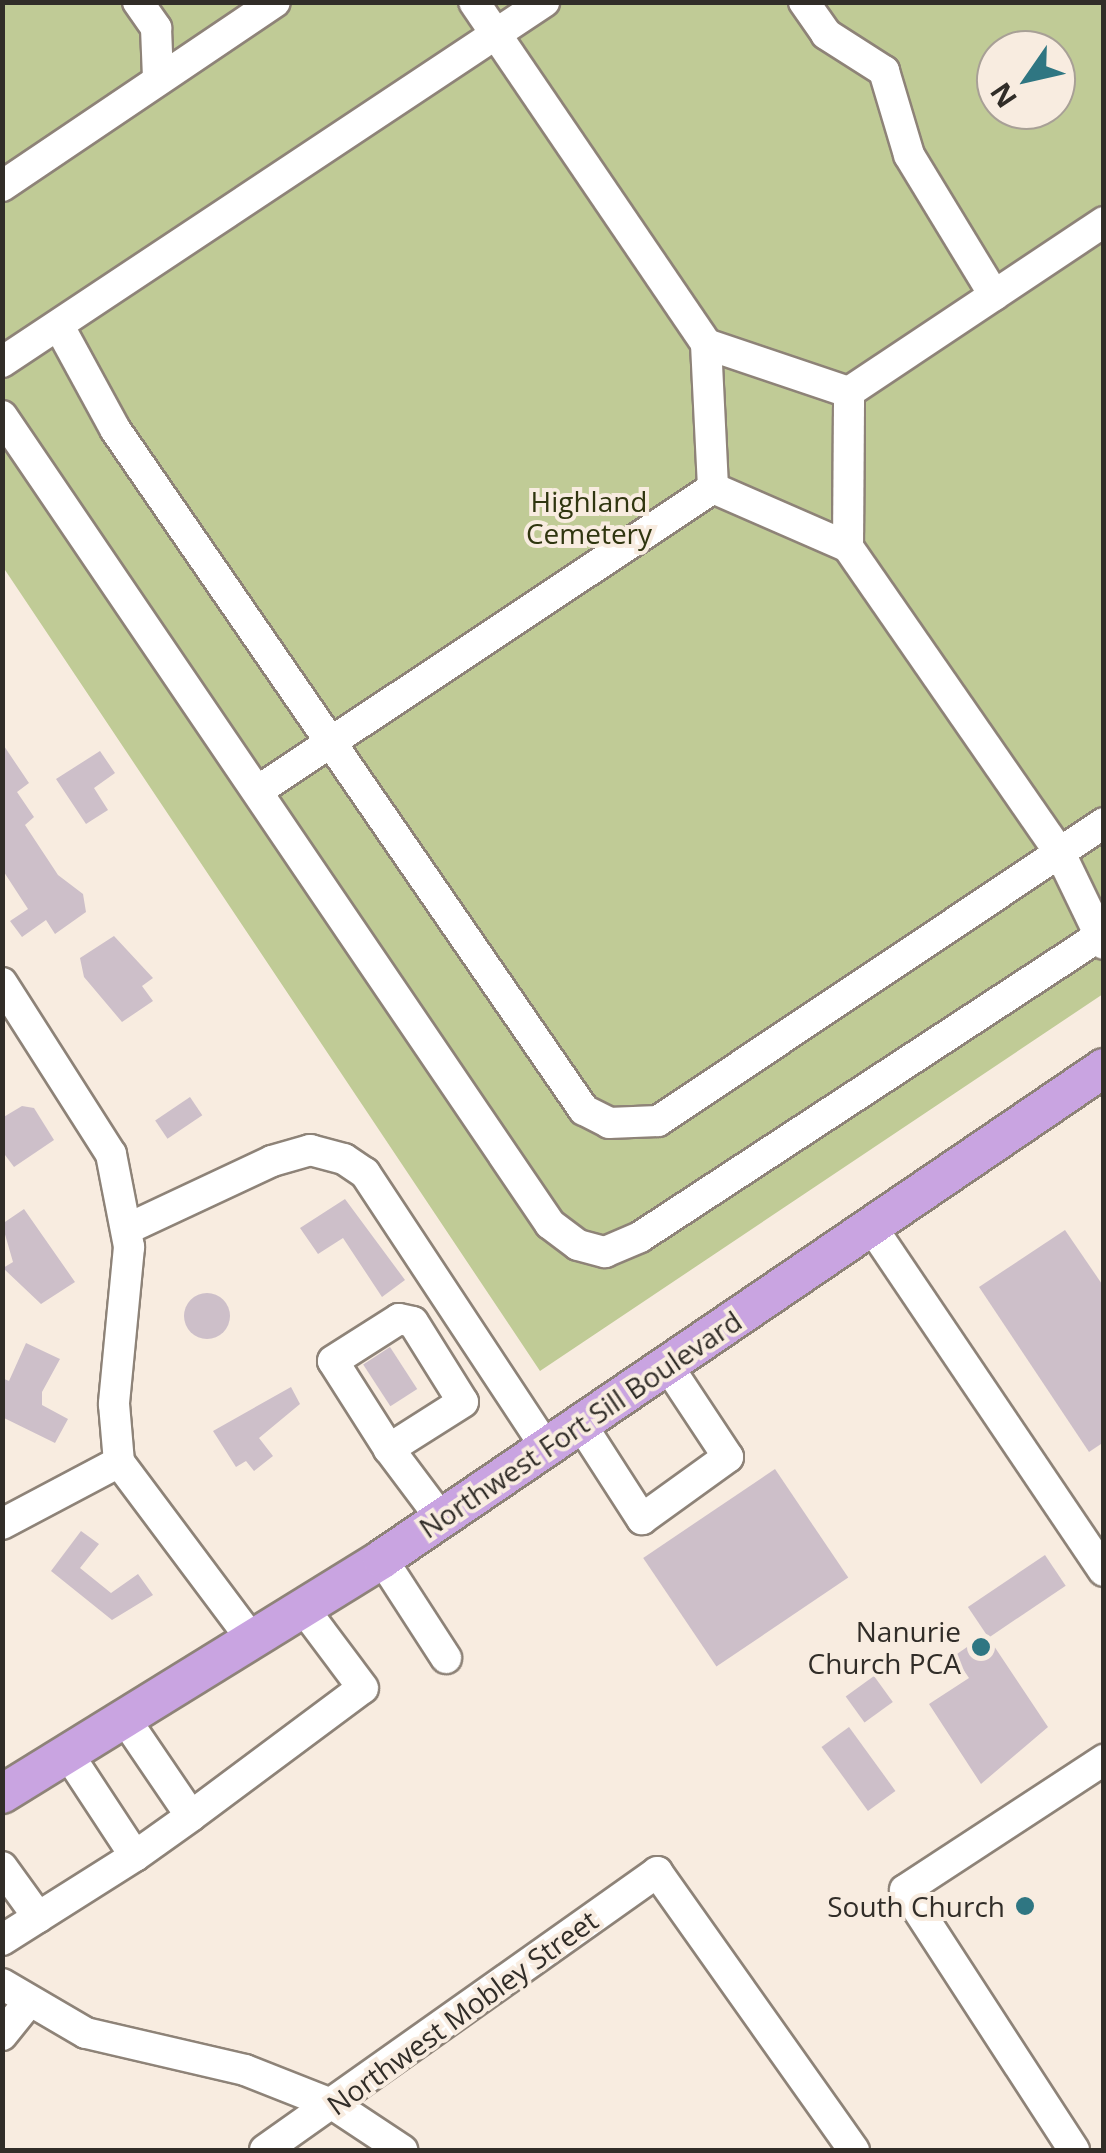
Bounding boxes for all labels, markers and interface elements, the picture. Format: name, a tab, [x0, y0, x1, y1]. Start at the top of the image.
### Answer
north arrow	[976, 30, 1076, 130]
text: N	[981, 76, 1025, 116]
park label: Highland Cemetery	[526, 484, 652, 550]
street label: Northwest Fort Sill Boulevard	[413, 1303, 747, 1545]
place label: Nanurie Church PCA	[808, 1614, 961, 1680]
marker: Nanurie Church PCA	[970, 1636, 992, 1658]
place label: South Church	[827, 1889, 1005, 1923]
marker: South Church	[1014, 1895, 1036, 1917]
street label: Northwest Mobley Street	[320, 1903, 604, 2121]

